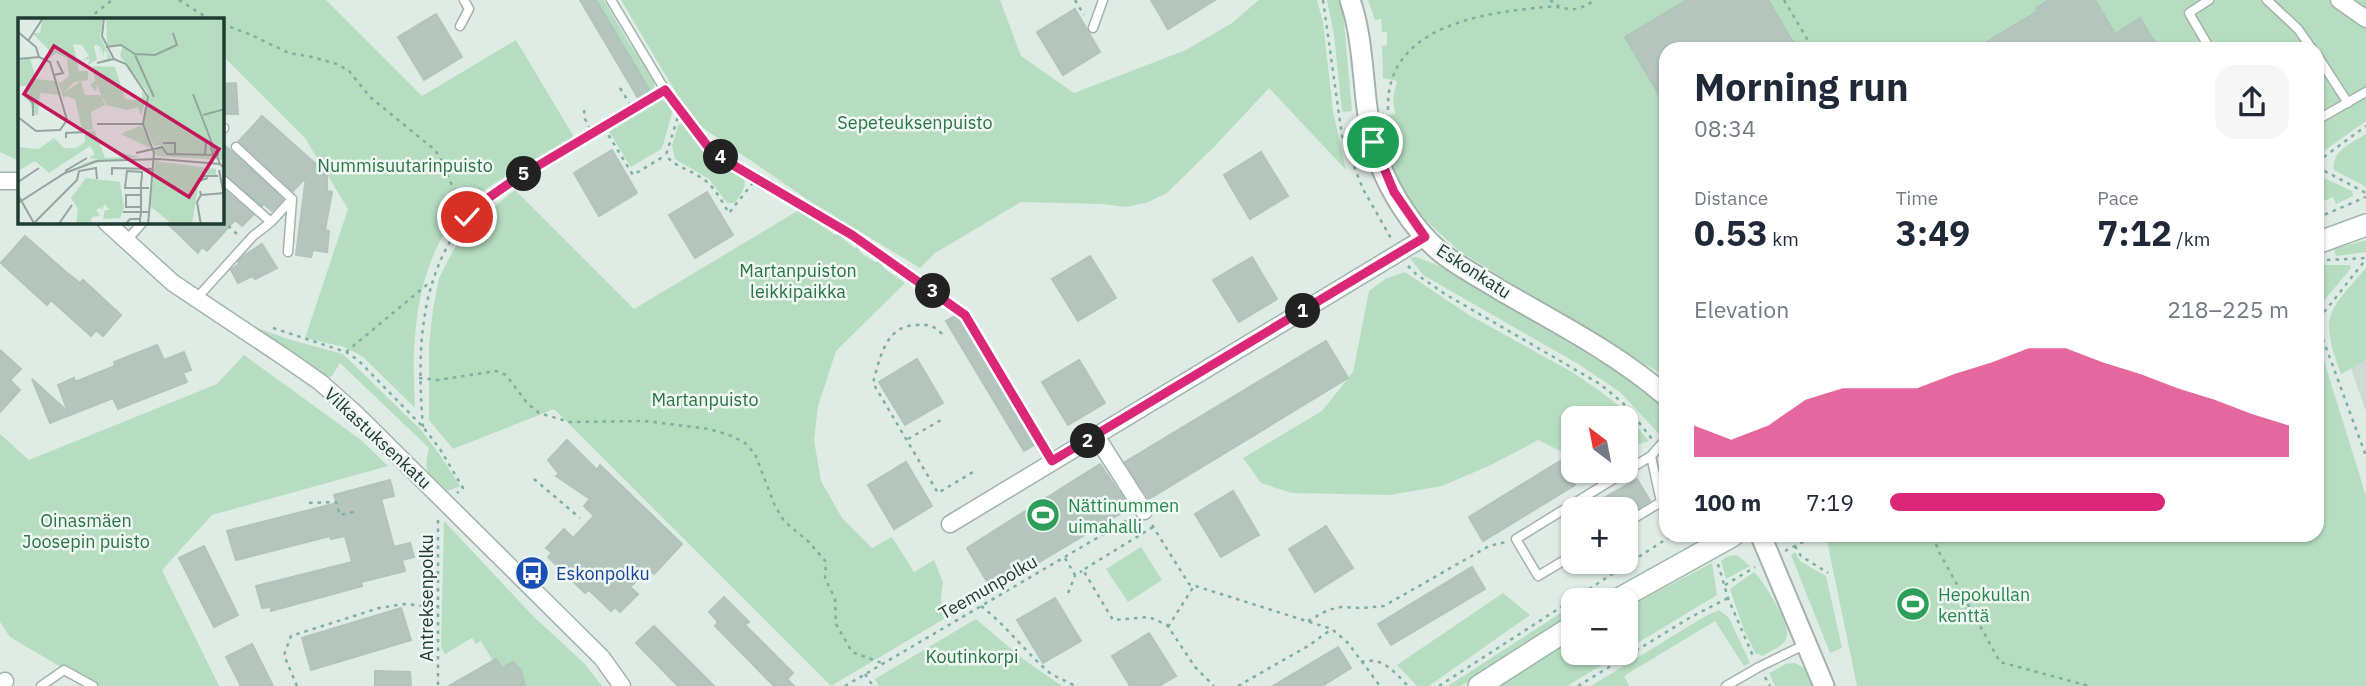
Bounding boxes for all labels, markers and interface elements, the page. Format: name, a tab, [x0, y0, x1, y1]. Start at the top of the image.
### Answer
inset map	[18, 18, 224, 224]
text: Morning run	[1694, 62, 1909, 111]
button: share	[2215, 65, 2289, 139]
park label: Sepeteuksenpuisto	[837, 111, 993, 134]
pin	[1343, 112, 1403, 172]
text: 08:34	[1694, 113, 1756, 143]
icon: arrive	[1354, 123, 1392, 161]
pin: 4	[704, 140, 738, 174]
text: 4	[715, 144, 726, 168]
park label: Nummisuutarinpuisto	[317, 154, 493, 177]
pin: 5	[506, 156, 542, 192]
text: 5	[518, 161, 529, 185]
text: Distance	[1694, 186, 1768, 210]
text: Time	[1896, 186, 1938, 210]
text: Pace	[2097, 186, 2139, 210]
pin	[437, 187, 497, 247]
icon: check	[448, 198, 486, 236]
text: 0.53	[1694, 210, 1768, 256]
text: 3:49	[1896, 210, 1970, 256]
text: 7:12	[2097, 210, 2172, 256]
text: km	[1768, 227, 1799, 251]
text: /km	[2172, 227, 2210, 251]
street label: Eskonkatu	[1432, 238, 1516, 304]
park label: Martanpuiston leikkipaikka	[739, 259, 857, 303]
pin: 3	[916, 274, 950, 308]
text: 3	[927, 278, 938, 302]
pin: 1	[1286, 294, 1320, 328]
text: Elevation	[1694, 294, 1789, 324]
text: 218–225 m	[2167, 294, 2289, 324]
text: 1	[1297, 298, 1308, 322]
street label: Vilkastuksenkatu	[320, 382, 436, 494]
park label: Martanpuisto	[651, 388, 759, 411]
north arrow	[1561, 406, 1638, 483]
map controls	[1561, 406, 1638, 665]
pin: 2	[1070, 424, 1106, 458]
text: 2	[1082, 428, 1093, 452]
text: 100 m	[1694, 487, 1761, 517]
text: 7:19	[1806, 487, 1854, 517]
place label: Nättinummen uimahalli	[1068, 494, 1179, 538]
sports icon: Nättinummen uimahalli	[1024, 496, 1062, 534]
button: +	[1561, 497, 1638, 574]
park label: Oinasmäen Joosepin puisto	[22, 509, 150, 553]
street label: Antreksenpolku	[415, 534, 438, 662]
street label: Teemunpolku	[935, 550, 1041, 624]
bus stop icon: Eskonpolku	[513, 554, 551, 592]
place label: Eskonpolku	[556, 562, 650, 585]
place label: Hepokullan kenttä	[1938, 583, 2030, 627]
sports icon: Hepokullan kenttä	[1894, 585, 1932, 623]
button: −	[1561, 588, 1638, 665]
park label: Koutinkorpi	[925, 645, 1019, 668]

